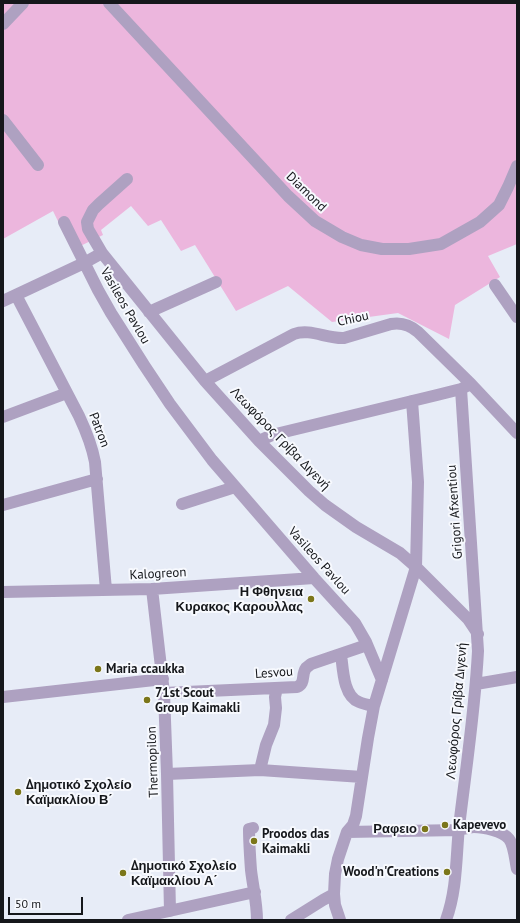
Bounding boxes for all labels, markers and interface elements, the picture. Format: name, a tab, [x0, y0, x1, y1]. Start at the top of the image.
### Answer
street label: Diamond	[283, 169, 329, 215]
street label: Vasileos Pavlou	[97, 265, 153, 347]
street label: Chiou	[336, 308, 370, 330]
street label: Λεωφόρος Γρίβα Διγενή	[227, 384, 333, 494]
street label: Patron	[85, 410, 113, 450]
street label: Grigori Afxentiou	[444, 464, 466, 560]
street label: Vasileos Pavlou	[285, 524, 353, 598]
street label: Kalogreon	[129, 565, 187, 583]
place label: Η Φθηνεια Κυρακος Καρουλλας	[176, 584, 303, 615]
marker: Η Φθηνεια Κυρακος Καρουλλας	[306, 594, 316, 604]
street label: Λεωφόρος Γρίβα Διγενή	[443, 642, 471, 780]
place label: Maria ccaukka	[106, 661, 184, 677]
marker: Maria ccaukka	[93, 664, 103, 674]
street label: Lesvou	[254, 664, 294, 682]
place label: 71st Scout Group Kaimakli	[155, 685, 240, 716]
marker: 71st Scout Group Kaimakli	[142, 695, 152, 705]
street label: Thermopilon	[144, 726, 162, 798]
place label: Δημοτικό Σχολείο Καϊμακλίου Β΄	[26, 777, 132, 808]
marker: Δημοτικό Σχολείο Καϊμακλίου Β΄	[13, 787, 23, 797]
place label: Kapevevo	[453, 817, 506, 833]
marker: Kapevevo	[440, 820, 450, 830]
place label: Ραφειο	[373, 821, 417, 837]
marker: Ραφειο	[420, 824, 430, 834]
place label: Proodos das Kaimakli	[262, 826, 329, 857]
marker: Proodos das Kaimakli	[249, 836, 259, 846]
place label: Δημοτικό Σχολείο Καϊμακλίου Α΄	[131, 858, 237, 889]
place label: Wood'n'Creations	[343, 864, 439, 880]
marker: Wood'n'Creations	[442, 867, 452, 877]
marker: Δημοτικό Σχολείο Καϊμακλίου Α΄	[118, 868, 128, 878]
scale bar	[10, 889, 85, 915]
text: 50 m	[15, 896, 41, 911]

